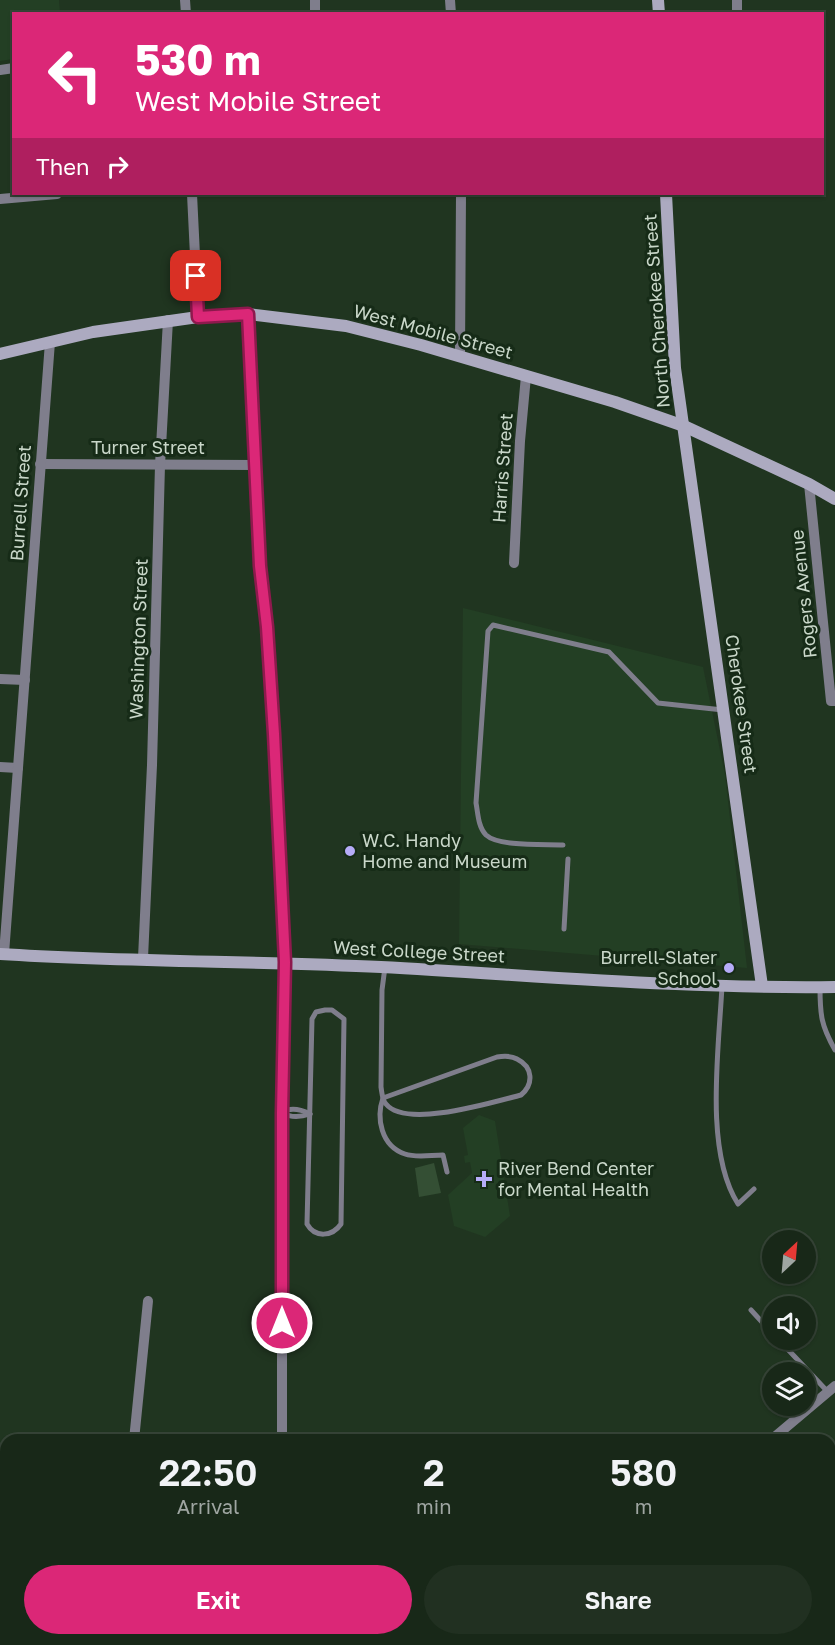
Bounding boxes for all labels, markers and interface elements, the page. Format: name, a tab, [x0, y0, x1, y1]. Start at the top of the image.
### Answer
text: 530 m	[135, 34, 261, 84]
icon: left	[36, 36, 114, 114]
text: West Mobile Street	[135, 85, 381, 117]
icon: right	[101, 150, 134, 183]
text: Then	[36, 153, 89, 180]
street label: North Cherokee Street	[638, 213, 674, 409]
pin	[170, 250, 221, 301]
icon: arrive	[179, 259, 212, 292]
street label: West Mobile Street	[351, 299, 515, 363]
street label: Harris Street	[487, 412, 517, 524]
street label: Turner Street	[91, 436, 205, 458]
street label: Burrell Street	[5, 444, 35, 562]
street label: Rogers Avenue	[785, 529, 821, 659]
street label: Washington Street	[124, 558, 152, 720]
street label: Cherokee Street	[721, 633, 763, 775]
place label: W.C. Handy Home and Museum	[362, 829, 527, 872]
marker: W.C. Handy Home and Museum	[343, 844, 357, 858]
street label: West College Street	[332, 936, 506, 966]
place label: Burrell-Slater School	[600, 946, 717, 989]
marker: Burrell-Slater School	[722, 961, 736, 975]
place label: River Bend Center for Mental Health	[498, 1157, 654, 1200]
marker: River Bend Center for Mental Health	[475, 1170, 493, 1188]
north arrow	[762, 1230, 816, 1284]
map controls	[762, 1230, 816, 1416]
position arrow	[250, 1291, 314, 1355]
button: sound	[762, 1296, 816, 1350]
button: layers	[762, 1362, 816, 1416]
text: 22:50	[159, 1451, 257, 1494]
text: 2	[423, 1451, 445, 1494]
text: 580	[610, 1451, 677, 1494]
text: Arrival	[177, 1494, 239, 1518]
text: min	[416, 1494, 451, 1518]
text: m	[635, 1494, 653, 1518]
button: Exit	[24, 1565, 412, 1634]
button: Share	[424, 1565, 812, 1634]

